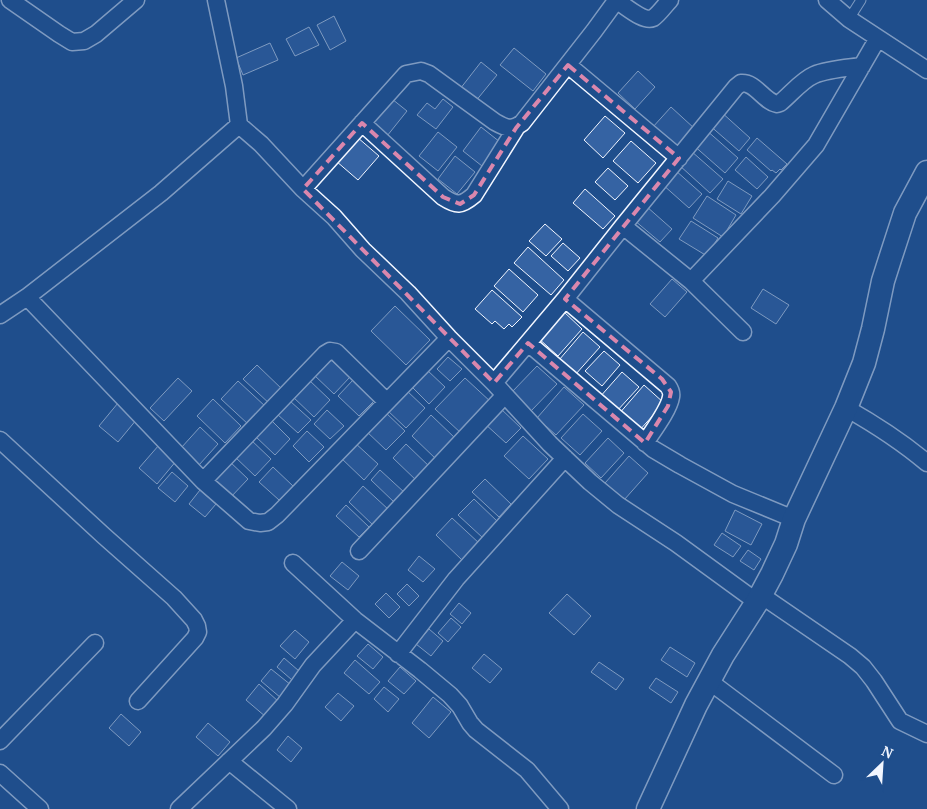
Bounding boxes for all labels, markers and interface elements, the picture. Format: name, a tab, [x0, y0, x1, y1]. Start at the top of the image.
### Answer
north arrow	[857, 739, 907, 789]
text: N	[879, 741, 897, 763]

